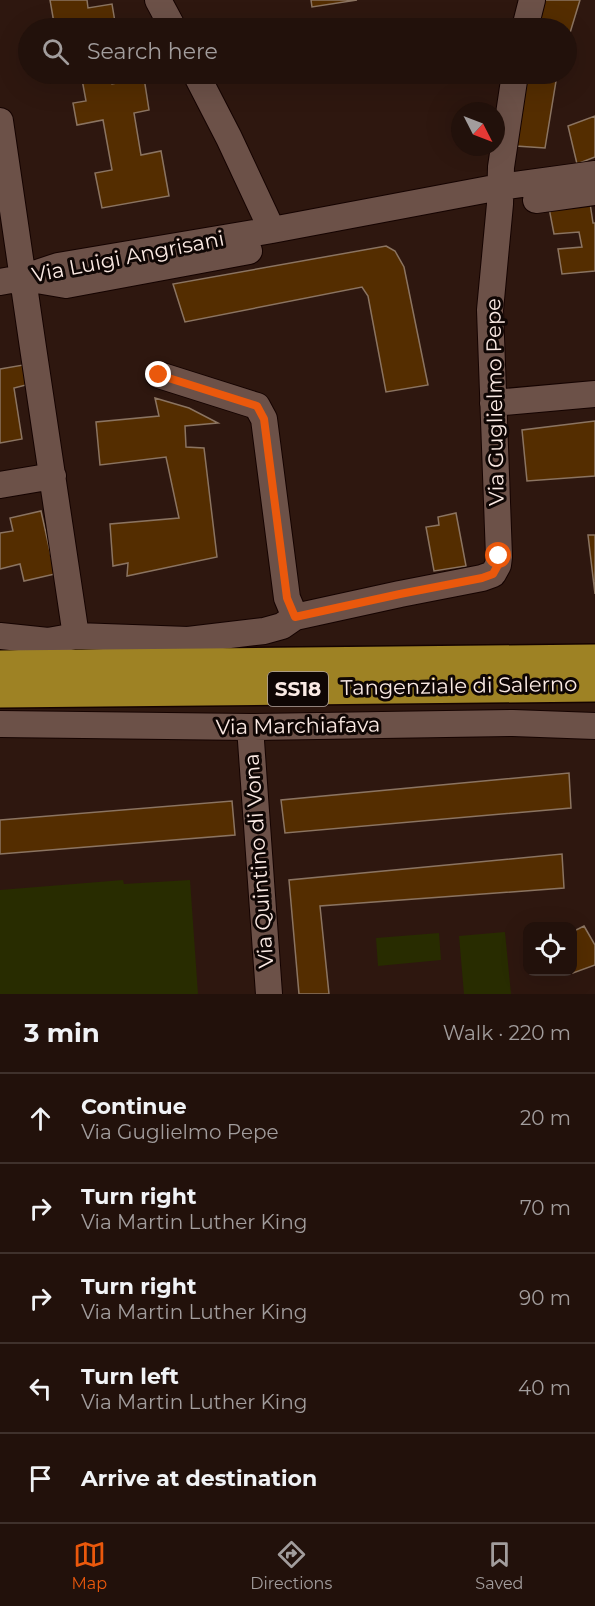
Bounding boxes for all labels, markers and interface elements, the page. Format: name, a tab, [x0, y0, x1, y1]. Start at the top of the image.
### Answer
search box	[18, 18, 577, 84]
icon: search	[39, 35, 72, 68]
text: Search here	[87, 38, 218, 65]
north arrow	[451, 102, 505, 156]
street label: Via Luigi Angrisani	[30, 226, 226, 287]
street label: Via Guglielmo Pepe	[480, 298, 509, 506]
route end	[145, 361, 171, 387]
route start	[485, 542, 511, 568]
street label: Tangenziale di Salerno	[341, 671, 577, 700]
road number: SS18	[268, 672, 328, 706]
street label: Via Marchiafava	[215, 712, 381, 739]
street label: Via Quintino di Vona	[239, 753, 278, 969]
map controls	[523, 922, 577, 976]
button: locate	[523, 922, 577, 976]
text: 3 min	[24, 1017, 100, 1049]
text: Walk · 220 m	[443, 1021, 571, 1045]
text: Continue	[81, 1093, 187, 1120]
icon: ahead	[24, 1102, 57, 1135]
text: 20 m	[520, 1106, 571, 1130]
text: Via Guglielmo Pepe	[81, 1120, 279, 1144]
text: Turn right	[81, 1183, 196, 1210]
icon: right	[24, 1192, 57, 1225]
text: 70 m	[520, 1196, 571, 1220]
text: Via Martin Luther King	[81, 1210, 307, 1234]
text: Turn right	[81, 1273, 196, 1300]
icon: right	[24, 1282, 57, 1315]
text: 90 m	[519, 1286, 571, 1310]
text: Via Martin Luther King	[81, 1300, 307, 1324]
text: Turn left	[81, 1363, 179, 1390]
icon: left	[24, 1372, 57, 1405]
text: 40 m	[518, 1376, 571, 1400]
text: Via Martin Luther King	[81, 1390, 307, 1414]
icon: arrive	[24, 1462, 57, 1495]
text: Arrive at destination	[81, 1465, 317, 1492]
tab: Map	[72, 1538, 107, 1593]
tab: Directions	[250, 1538, 332, 1593]
tab: Saved	[475, 1538, 523, 1593]

